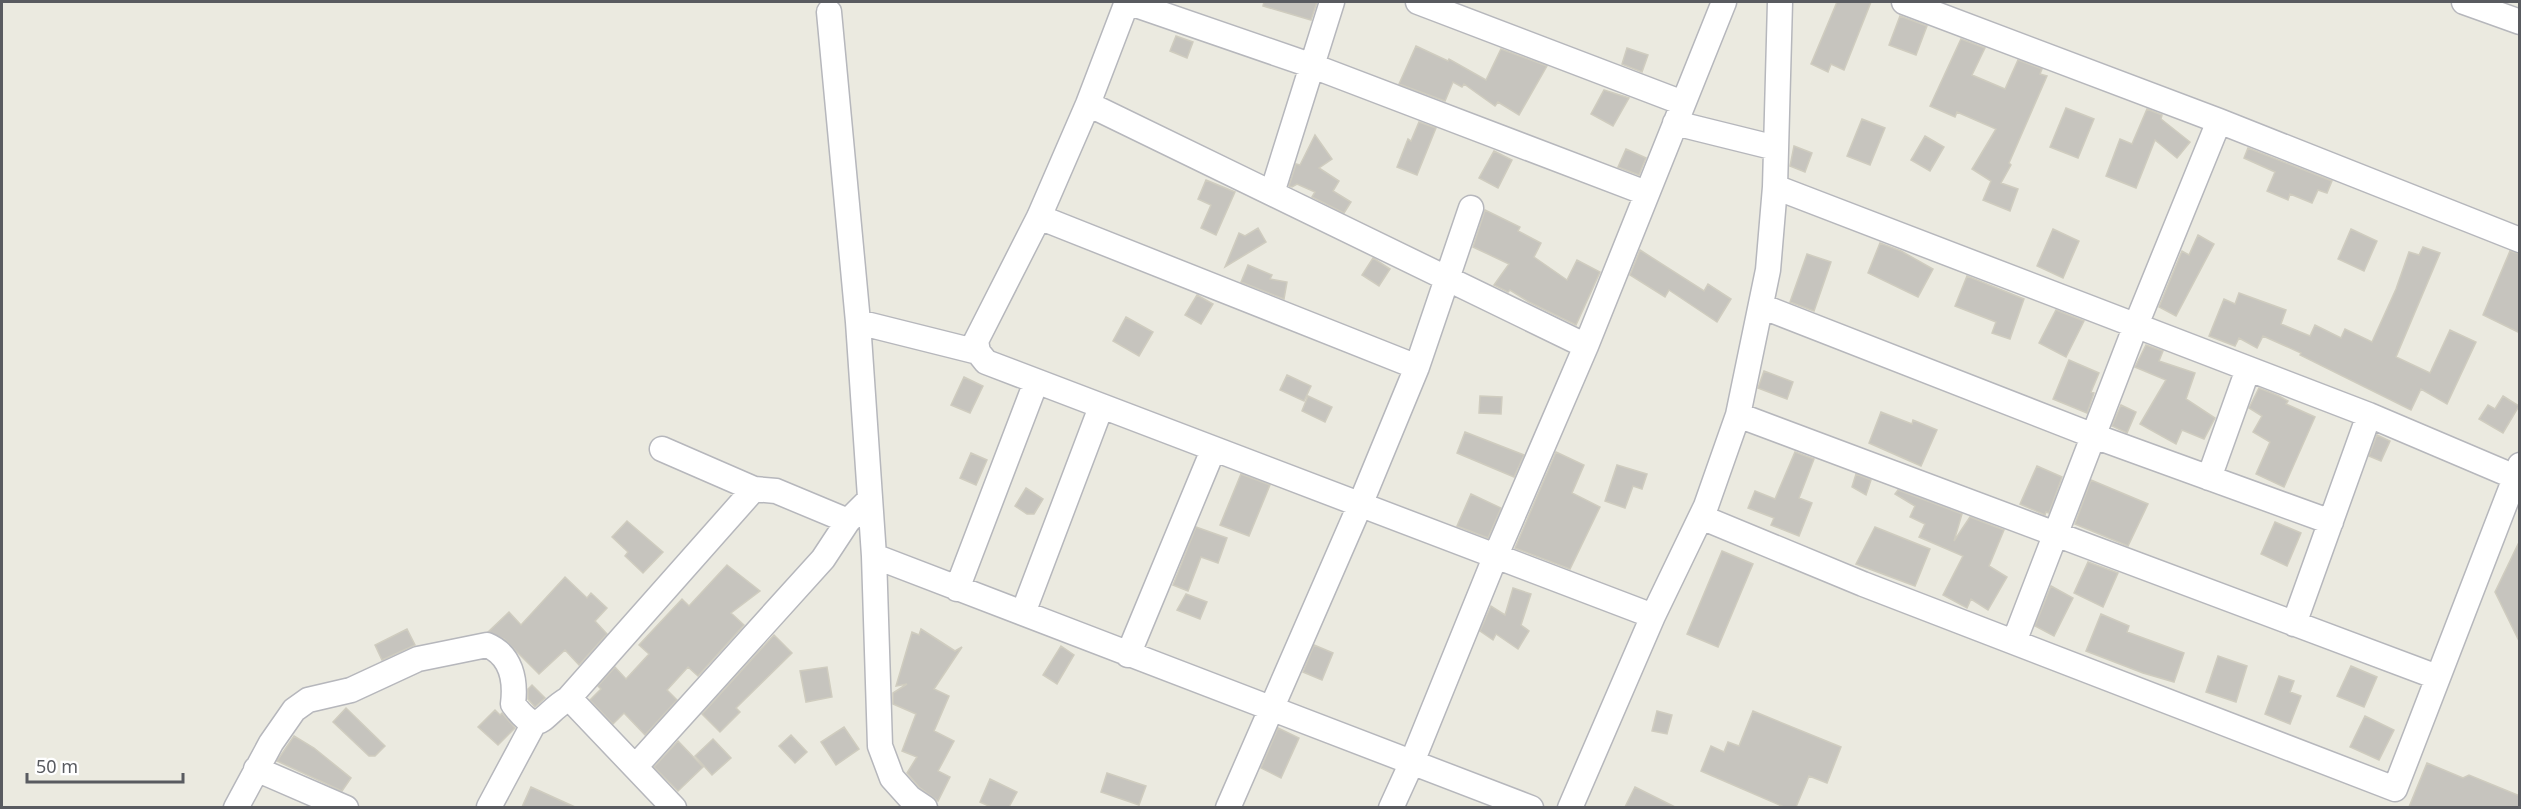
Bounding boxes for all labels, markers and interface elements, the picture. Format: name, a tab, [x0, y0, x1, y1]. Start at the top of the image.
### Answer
scale bar	[27, 746, 183, 784]
text: 50 m	[36, 754, 78, 778]

